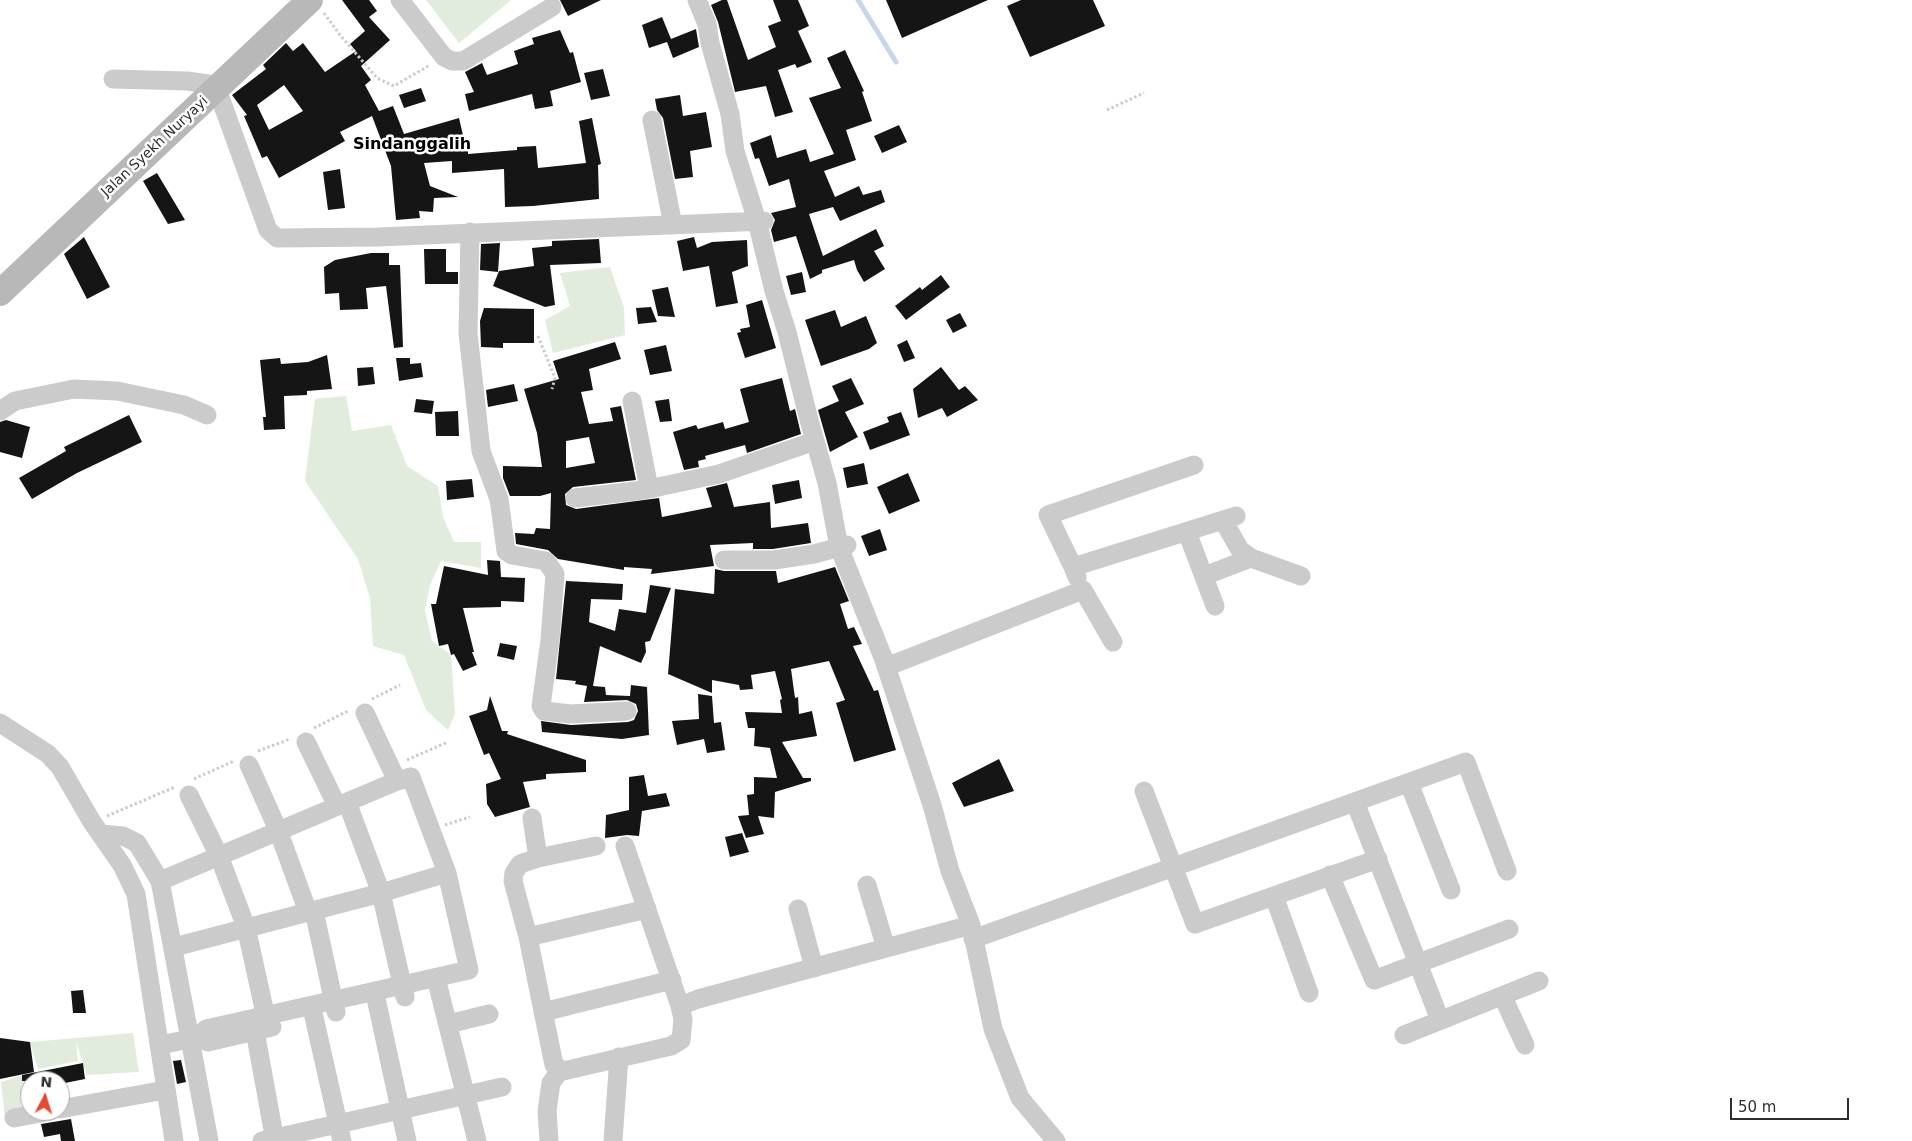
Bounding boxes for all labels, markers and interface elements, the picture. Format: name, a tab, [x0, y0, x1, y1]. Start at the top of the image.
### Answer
street label: Jalan Syekh Nuryayi	[98, 93, 212, 201]
district label: Sindanggalih	[353, 135, 471, 155]
north arrow	[20, 1071, 70, 1121]
text: N	[40, 1074, 53, 1091]
scale bar	[1732, 1088, 1851, 1120]
text: 50 m	[1738, 1098, 1776, 1116]

